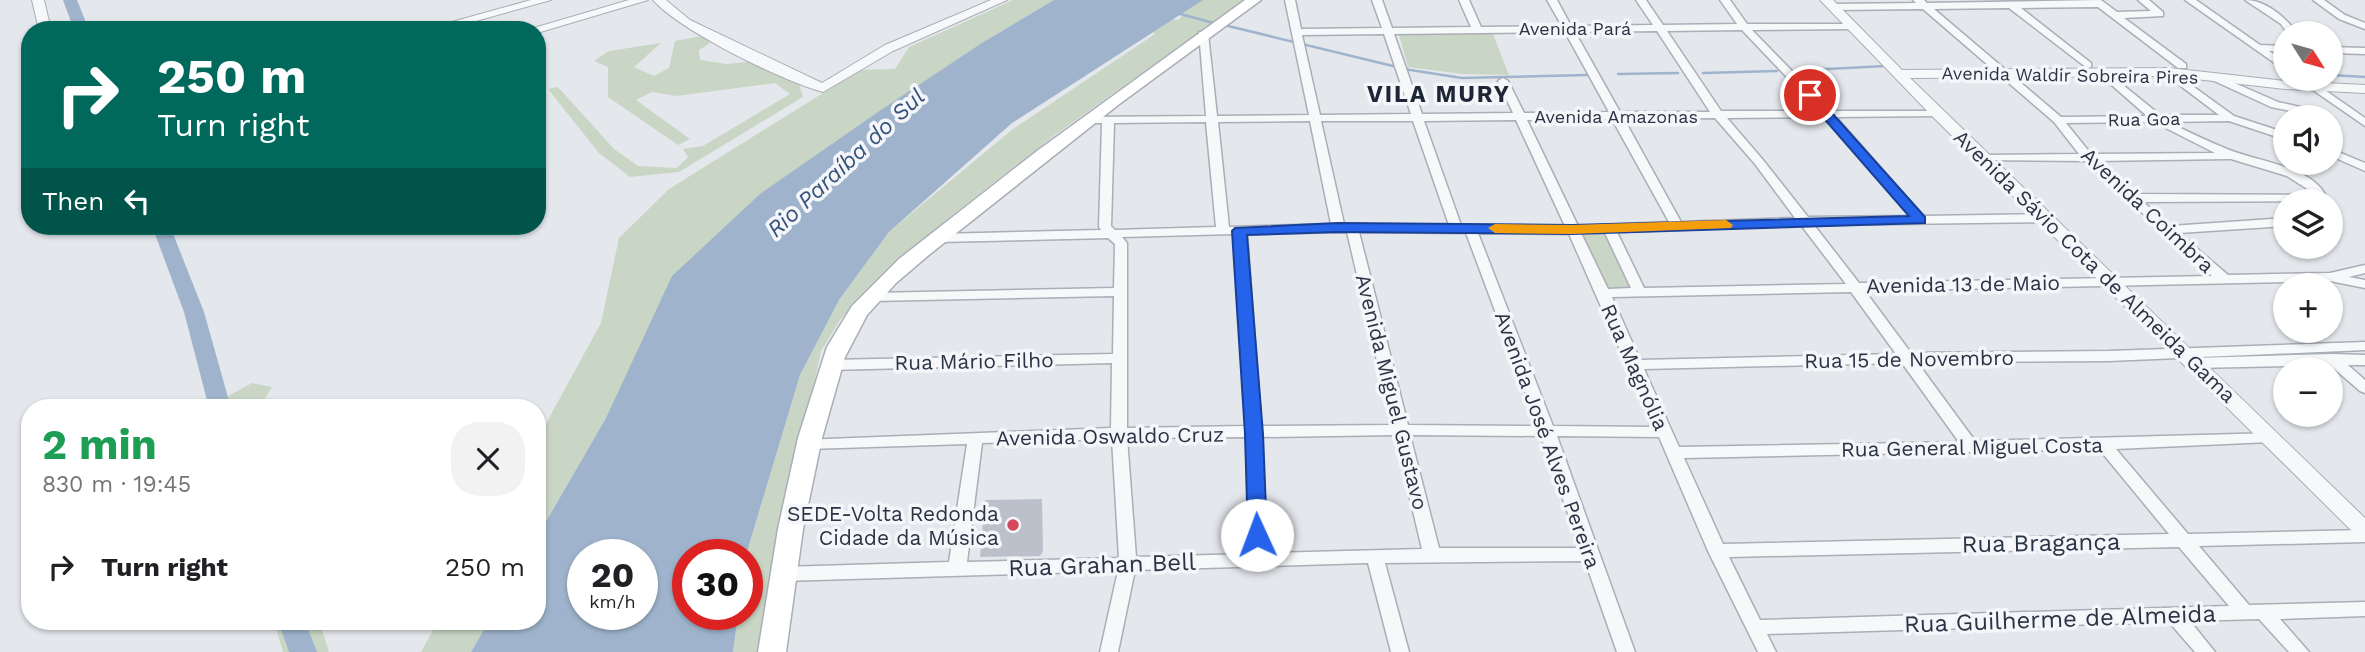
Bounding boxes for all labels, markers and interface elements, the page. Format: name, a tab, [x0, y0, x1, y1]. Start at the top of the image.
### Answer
street label: Avenida Pará	[1519, 18, 1631, 39]
north arrow	[2273, 21, 2343, 91]
map controls	[2273, 21, 2343, 427]
text: 250 m	[157, 47, 306, 105]
icon: right	[42, 49, 133, 140]
street label: Avenida Waldir Sobreira Pires	[1941, 62, 2199, 88]
pin	[1780, 65, 1840, 125]
icon: arrive	[1791, 76, 1829, 114]
district label: VILA MURY	[1367, 81, 1511, 108]
water label: Rio Paraíba do Sul	[762, 83, 930, 243]
button: sound	[2273, 105, 2343, 175]
text: Turn right	[157, 106, 309, 144]
street label: Avenida Amazonas	[1534, 106, 1698, 127]
street label: Rua Goa	[2107, 108, 2181, 130]
street label: Avenida Sávio Cota de Almeida Gama	[1949, 124, 2241, 408]
street label: Avenida Coimbra	[2076, 142, 2220, 278]
icon: left	[118, 182, 156, 220]
text: Then	[42, 186, 104, 216]
button: layers	[2273, 189, 2343, 259]
street label: Avenida 13 de Maio	[1866, 270, 2060, 298]
street label: Avenida Miguel Gustavo	[1351, 271, 1433, 513]
button: +	[2273, 273, 2343, 343]
street label: Rua Magnólia	[1596, 300, 1674, 434]
street label: Avenida José Alves Pereira	[1490, 308, 1606, 572]
street label: Rua 15 de Novembro	[1804, 345, 2014, 373]
street label: Rua Mário Filho	[894, 347, 1054, 375]
button: −	[2273, 357, 2343, 427]
text: 2 min	[42, 420, 157, 469]
button: close	[451, 422, 525, 496]
street label: Avenida Oswaldo Cruz	[996, 422, 1224, 450]
street label: Rua General Miguel Costa	[1841, 432, 2103, 462]
text: 830 m · 19:45	[42, 471, 191, 498]
position arrow	[1220, 498, 1294, 572]
place label: SEDE-Volta Redonda Cidade da Música	[787, 501, 999, 550]
marker: SEDE-Volta Redonda Cidade da Música	[1005, 517, 1021, 533]
street label: Rua Bragança	[1961, 528, 2121, 558]
speed limit sign: 30	[672, 539, 763, 630]
icon: right	[42, 548, 80, 586]
street label: Rua Grahan Bell	[1008, 548, 1197, 582]
text: Turn right	[101, 552, 228, 582]
text: 250 m	[445, 552, 525, 582]
text: 20	[591, 554, 634, 596]
text: km/h	[589, 591, 636, 612]
street label: Rua Guilherme de Almeida	[1904, 600, 2216, 638]

